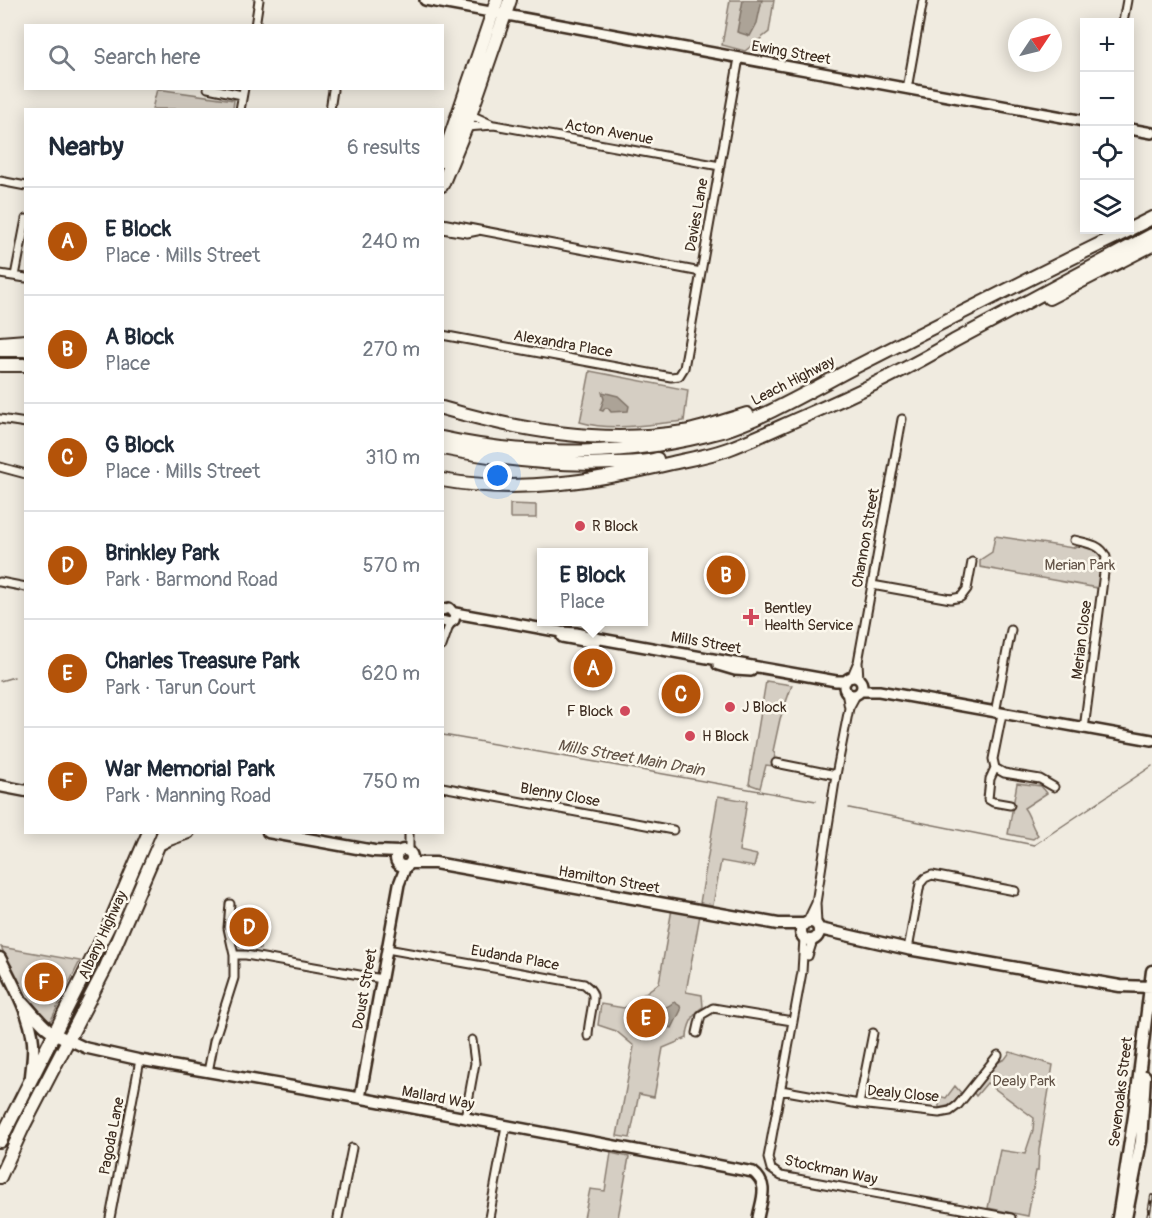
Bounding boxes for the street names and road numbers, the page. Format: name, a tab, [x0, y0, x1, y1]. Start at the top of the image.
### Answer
street label: Ewing Street	[750, 37, 833, 70]
street label: Acton Avenue	[563, 115, 655, 149]
street label: Davies Lane	[681, 176, 713, 253]
street label: Alexandra Place	[512, 326, 614, 362]
street label: Leach Highway	[748, 352, 838, 410]
street label: Channon Street	[848, 486, 884, 589]
street label: Merian Close	[1068, 599, 1096, 681]
street label: Mills Street	[669, 627, 744, 659]
street label: Blenny Close	[519, 779, 602, 811]
street label: Hamilton Street	[557, 862, 662, 898]
street label: Albany Highway	[74, 887, 132, 982]
street label: Eudanda Place	[469, 941, 561, 975]
street label: Doust Street	[349, 946, 382, 1031]
street label: Sevenoaks Street	[1105, 1035, 1137, 1148]
street label: Dealy Close	[866, 1081, 940, 1107]
street label: Mallard Way	[400, 1082, 477, 1114]
street label: Pagoda Lane	[95, 1095, 129, 1176]
street label: Stockman Way	[783, 1151, 880, 1189]

